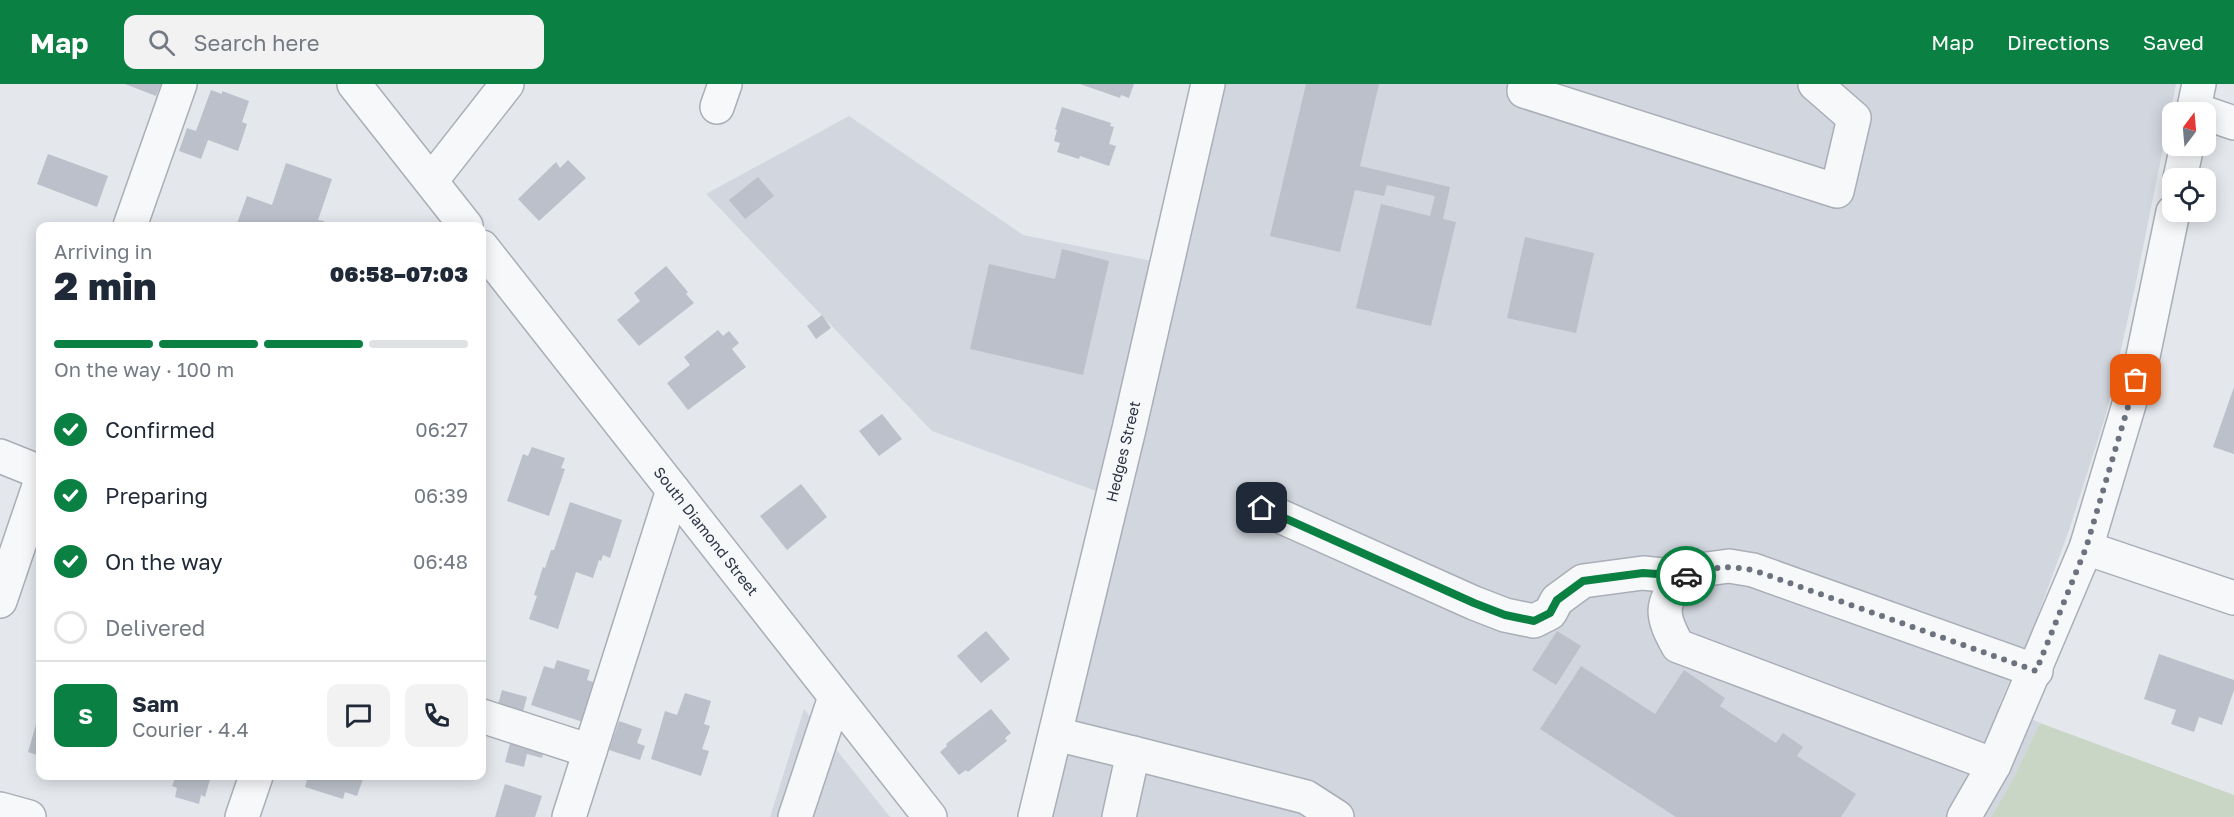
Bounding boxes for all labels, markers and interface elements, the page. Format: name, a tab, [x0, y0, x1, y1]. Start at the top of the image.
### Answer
search box	[124, 15, 544, 69]
text: Map	[30, 26, 88, 59]
icon: search	[145, 26, 178, 59]
text: Search here	[193, 29, 319, 56]
text: Map	[1931, 29, 1974, 55]
text: Directions	[2007, 29, 2110, 55]
text: Saved	[2143, 29, 2204, 55]
north arrow	[2162, 102, 2216, 156]
map controls	[2162, 102, 2216, 222]
button: locate	[2162, 168, 2216, 222]
text: Arriving in	[54, 239, 152, 263]
text: 06:58–07:03	[330, 260, 468, 287]
text: 2 min	[54, 262, 157, 309]
pin	[2110, 354, 2161, 405]
text: On the way · 100 m	[54, 357, 234, 381]
icon: bag	[2119, 363, 2152, 396]
street label: Hedges Street	[1102, 399, 1143, 504]
icon: check	[54, 413, 87, 446]
text: Confirmed	[105, 416, 215, 443]
text: 06:27	[415, 417, 468, 441]
street label: South Diamond Street	[650, 463, 763, 599]
icon: check	[54, 479, 87, 512]
text: Preparing	[105, 482, 208, 509]
pin	[1236, 482, 1287, 533]
text: 06:39	[414, 483, 468, 507]
icon: home	[1245, 491, 1278, 524]
icon: check	[54, 545, 87, 578]
courier	[1656, 546, 1716, 606]
text: On the way	[105, 548, 223, 575]
text: 06:48	[413, 549, 468, 573]
icon: car	[1670, 560, 1703, 593]
text: Delivered	[105, 614, 205, 641]
button: chat	[327, 684, 390, 747]
button: phone	[405, 684, 468, 747]
text: Sam	[132, 690, 179, 717]
text: S	[78, 702, 93, 729]
text: Courier · 4.4	[132, 717, 249, 741]

